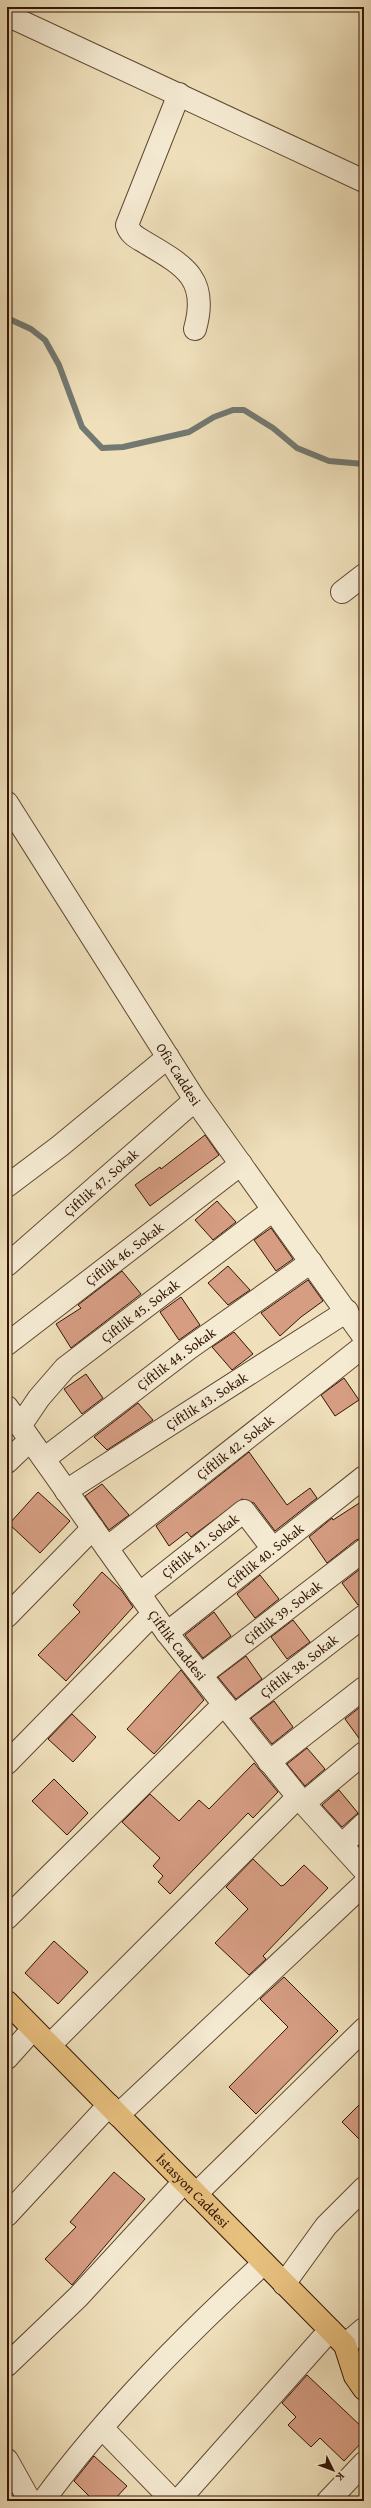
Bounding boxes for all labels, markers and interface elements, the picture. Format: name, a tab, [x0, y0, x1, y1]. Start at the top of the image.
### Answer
street label: Ofis Caddesi	[151, 1039, 206, 1110]
street label: Çiftlik 47. Sokak	[59, 1143, 144, 1221]
street label: Çiftlik 46. Sokak	[81, 1217, 168, 1290]
street label: Çiftlik 45. Sokak	[97, 1274, 184, 1347]
street label: Çiftlik 44. Sokak	[133, 1322, 220, 1395]
street label: Çiftlik 43. Sokak	[162, 1367, 252, 1435]
street label: Çiftlik 42. Sokak	[192, 1410, 279, 1484]
street label: Çiftlik 41. Sokak	[157, 1508, 244, 1583]
street label: Çiftlik 40. Sokak	[222, 1518, 309, 1592]
street label: Çiftlik 39. Sokak	[239, 1575, 327, 1649]
street label: Çiftlik Caddesi	[144, 1606, 211, 1685]
street label: Çiftlik 38. Sokak	[256, 1629, 343, 1703]
street label: İstasyon Caddesi	[152, 2149, 234, 2232]
north arrow	[313, 2450, 353, 2490]
text: K	[332, 2469, 349, 2485]

